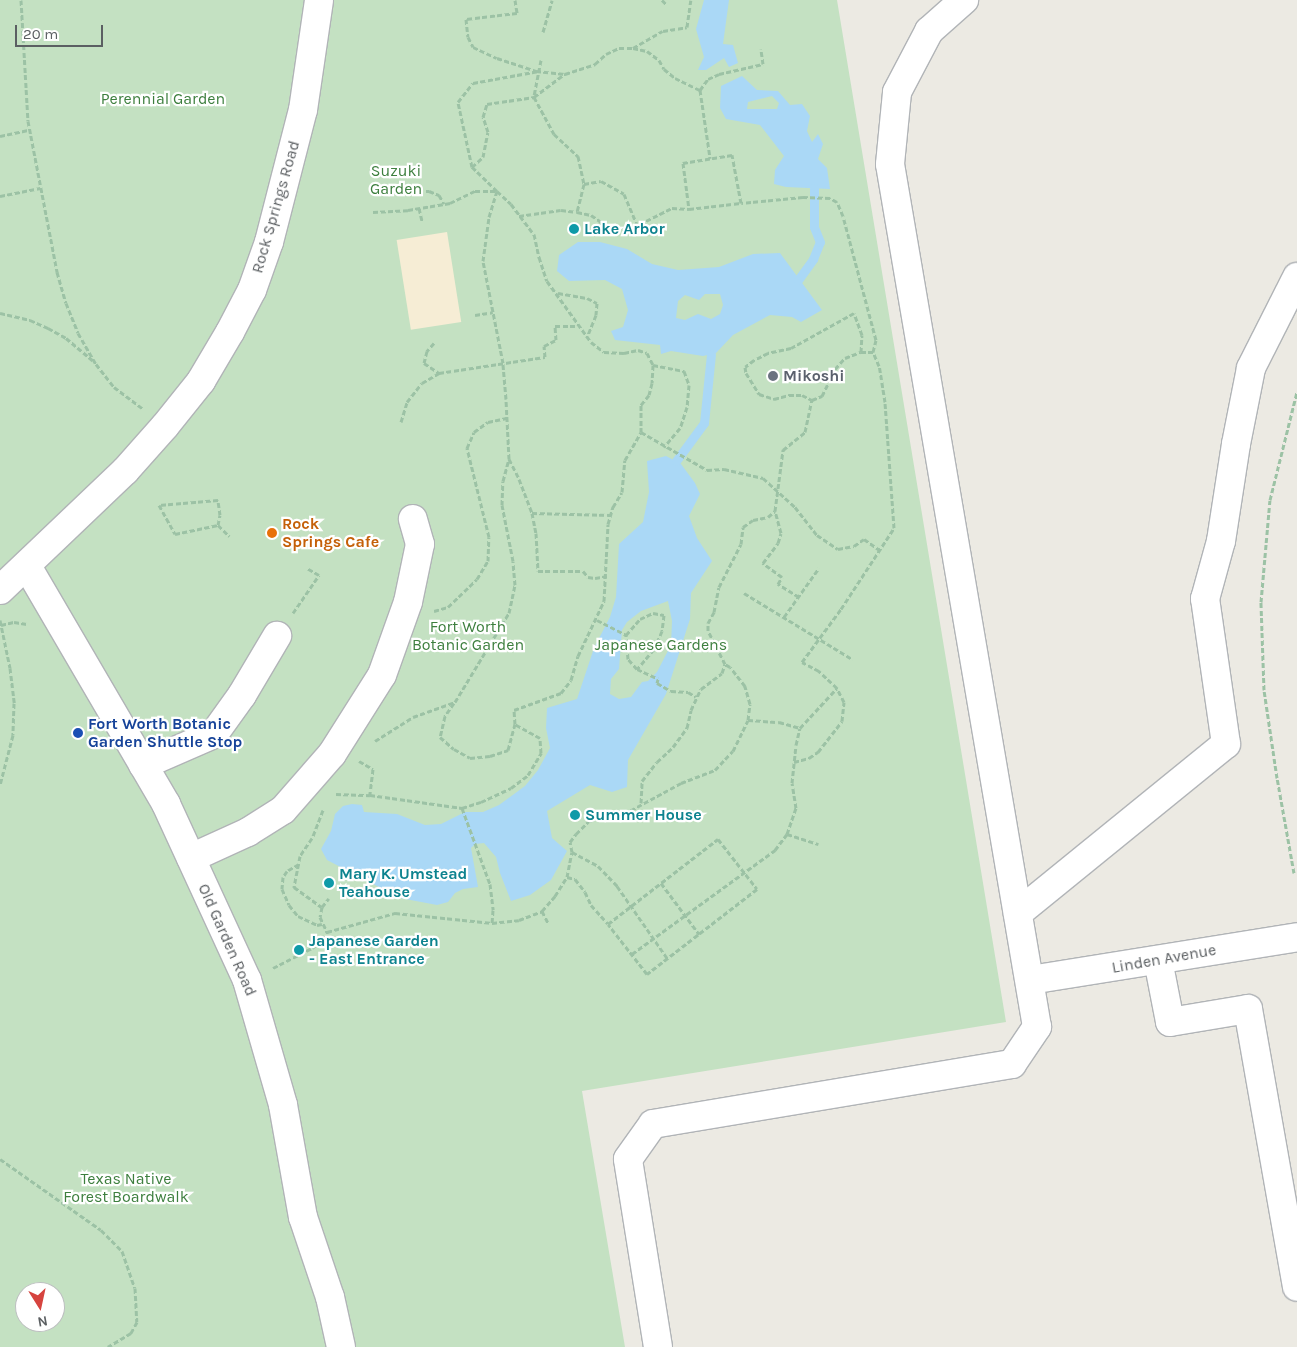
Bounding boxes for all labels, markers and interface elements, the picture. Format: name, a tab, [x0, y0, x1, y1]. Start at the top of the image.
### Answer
scale bar	[18, 15, 105, 47]
text: 20 m	[23, 25, 58, 43]
park label: Perennial Garden	[101, 89, 225, 109]
street label: Rock Springs Road	[248, 139, 304, 275]
park label: Suzuki Garden	[370, 161, 422, 199]
place label: Lake Arbor	[584, 219, 665, 239]
marker: Lake Arbor	[568, 223, 580, 235]
place label: Mikoshi	[783, 366, 844, 386]
marker: Mikoshi	[767, 370, 779, 382]
place label: Rock Springs Cafe	[282, 514, 379, 552]
marker: Rock Springs Cafe	[266, 527, 278, 539]
park label: Fort Worth Botanic Garden	[412, 617, 524, 655]
park label: Japanese Gardens	[595, 635, 727, 655]
place label: Fort Worth Botanic Garden Shuttle Stop	[88, 714, 242, 752]
marker: Fort Worth Botanic Garden Shuttle Stop	[72, 727, 84, 739]
place label: Summer House	[585, 805, 702, 825]
marker: Summer House	[569, 809, 581, 821]
place label: Mary K. Umstead Teahouse	[339, 864, 467, 902]
marker: Mary K. Umstead Teahouse	[323, 877, 335, 889]
street label: Old Garden Road	[194, 881, 260, 999]
place label: Japanese Garden - East Entrance	[309, 931, 439, 969]
street label: Linden Avenue	[1110, 940, 1218, 978]
marker: Japanese Garden - East Entrance	[293, 944, 305, 956]
park label: Texas Native Forest Boardwalk	[63, 1169, 189, 1207]
north arrow	[15, 1282, 65, 1332]
text: N	[36, 1312, 49, 1331]

